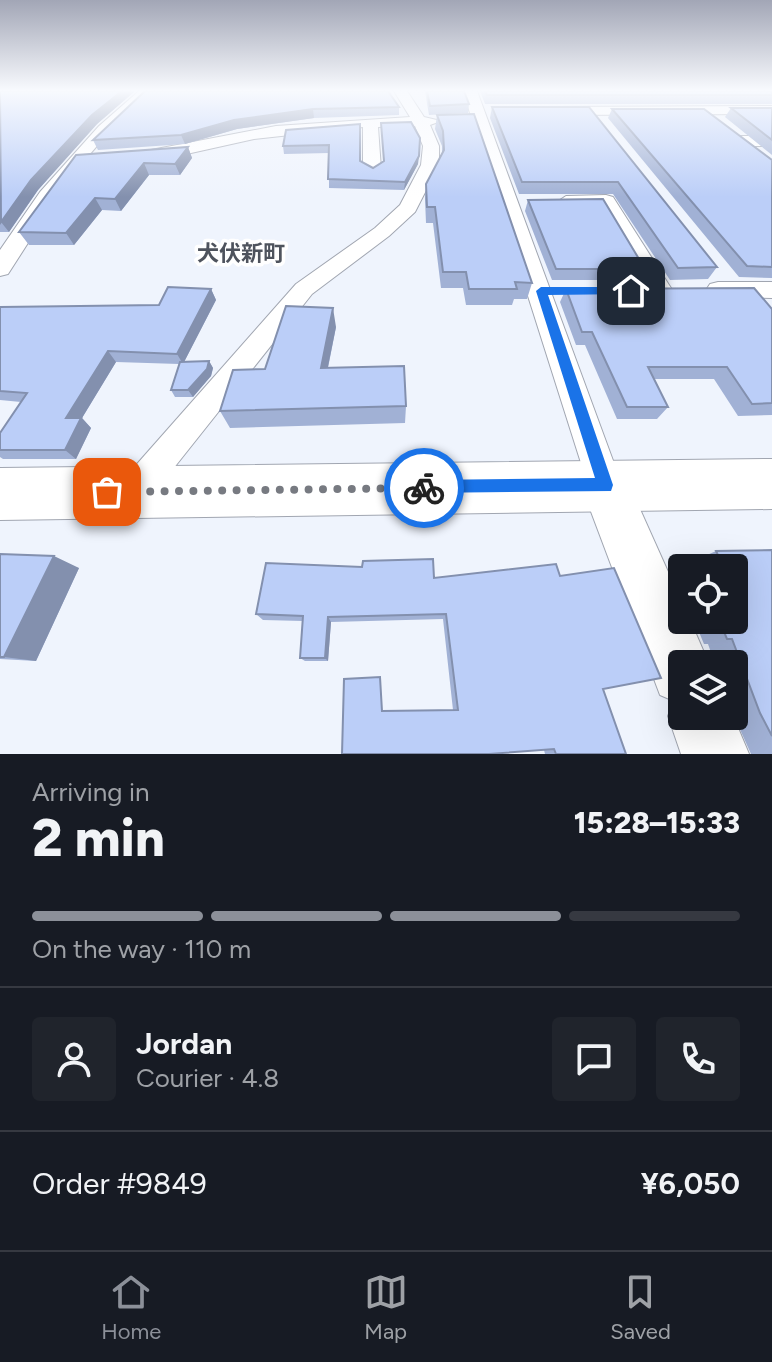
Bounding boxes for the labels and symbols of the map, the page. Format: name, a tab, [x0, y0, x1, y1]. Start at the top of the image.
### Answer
district label: 犬伏新町	[197, 240, 285, 267]
pin	[597, 257, 665, 325]
courier	[384, 448, 464, 528]
pin	[73, 458, 141, 526]

